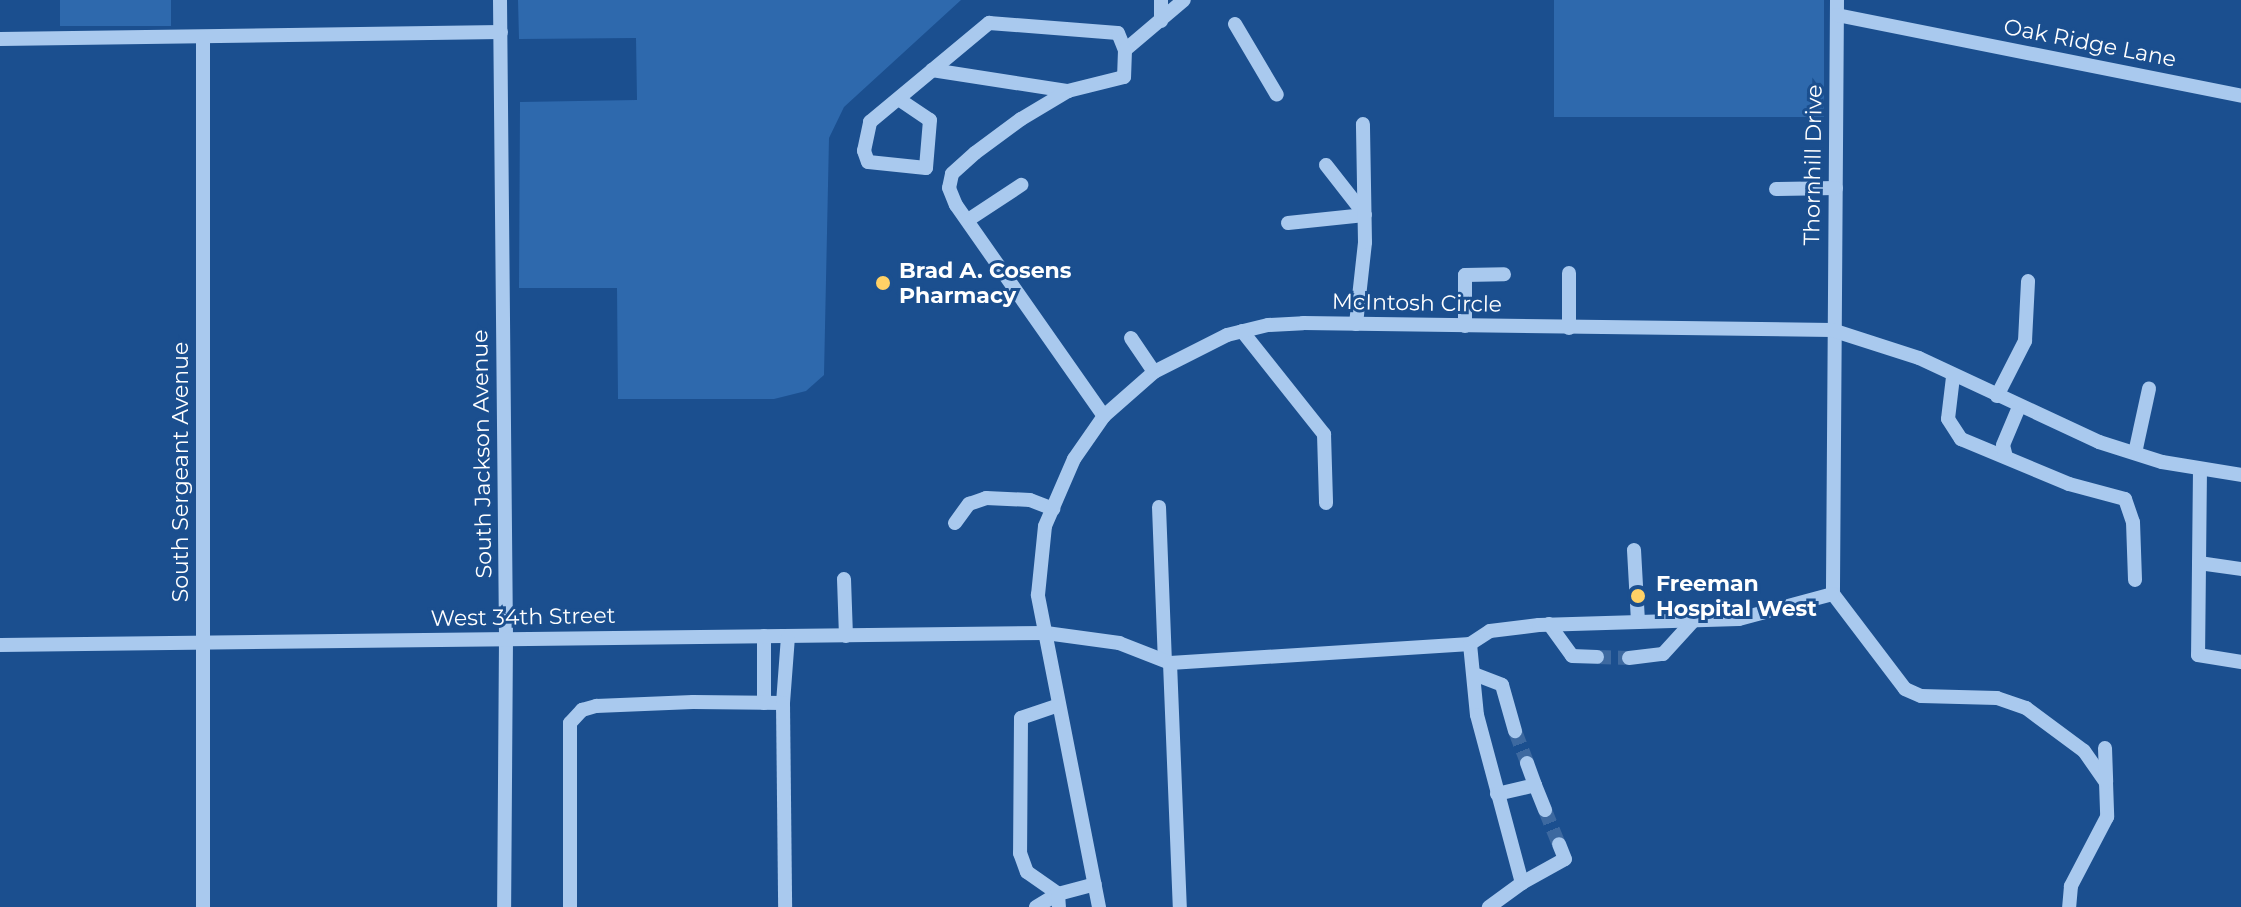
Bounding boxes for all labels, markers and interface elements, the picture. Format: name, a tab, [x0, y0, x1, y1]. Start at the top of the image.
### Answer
street label: Oak Ridge Lane	[2001, 13, 2179, 73]
street label: Thornhill Drive	[1798, 84, 1828, 246]
place label: Brad A. Cosens Pharmacy	[899, 257, 1071, 308]
marker: Brad A. Cosens Pharmacy	[874, 274, 892, 292]
street label: McIntosh Circle	[1332, 288, 1502, 318]
street label: South Jackson Avenue	[467, 329, 497, 579]
street label: South Sergeant Avenue	[168, 342, 194, 602]
place label: Freeman Hospital West	[1656, 570, 1817, 622]
marker: Freeman Hospital West	[1627, 585, 1649, 607]
street label: West 34th Street	[430, 602, 616, 632]

